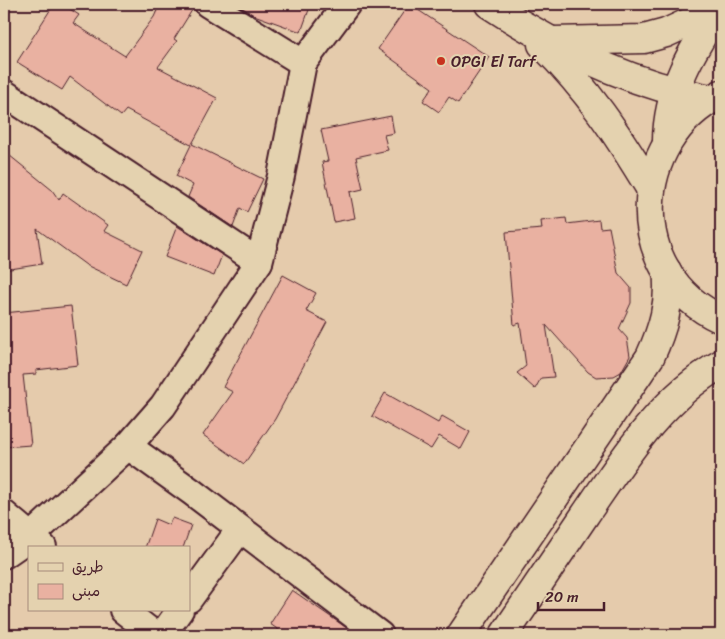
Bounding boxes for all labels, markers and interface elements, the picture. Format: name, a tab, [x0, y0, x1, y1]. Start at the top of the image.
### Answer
place label: OPGI El Tarf	[451, 47, 538, 76]
marker: OPGI El Tarf	[435, 55, 447, 67]
legend	[28, 546, 190, 612]
text: طريق	[72, 554, 104, 580]
text: مبنى	[72, 578, 100, 604]
scale bar	[538, 579, 604, 611]
text: 20 m	[545, 584, 579, 610]

